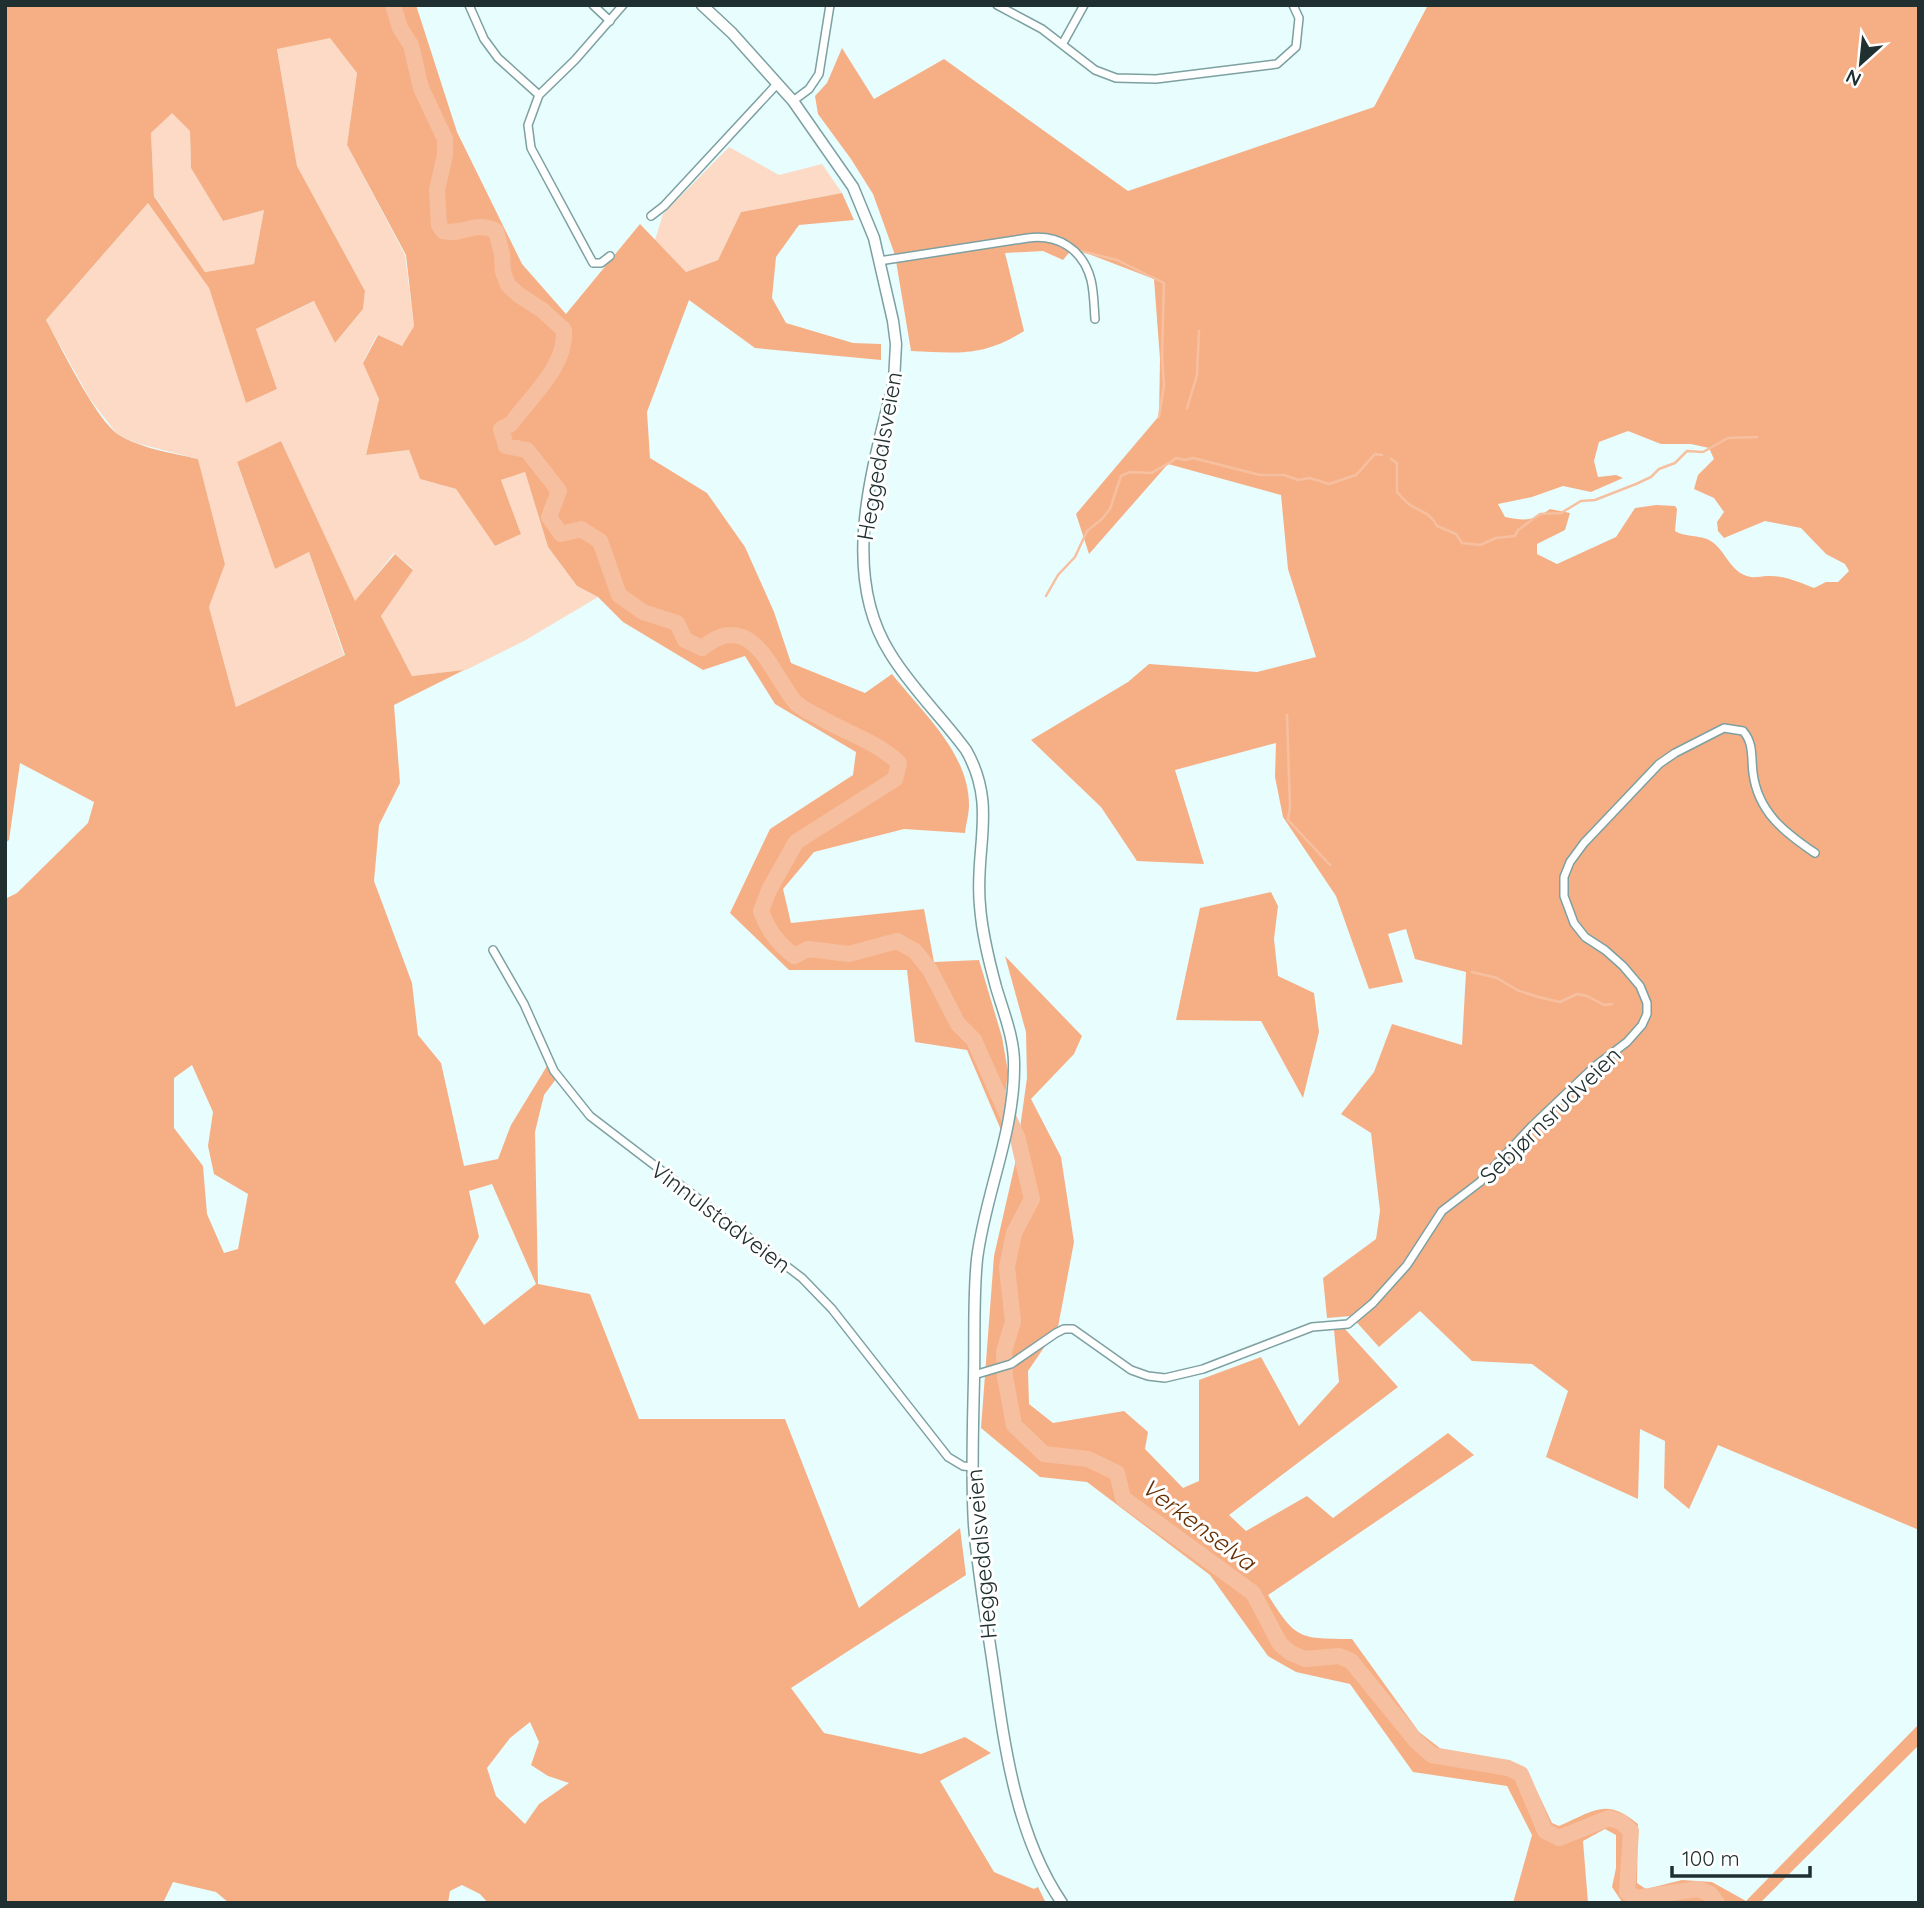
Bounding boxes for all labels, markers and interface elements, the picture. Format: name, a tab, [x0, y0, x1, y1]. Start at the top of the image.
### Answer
north arrow	[1826, 28, 1896, 98]
text: N	[1842, 64, 1865, 92]
street label: Heggedalsveien	[850, 369, 908, 543]
street label: Sebjørnsrudveien	[1473, 1040, 1627, 1190]
street label: Vinnulstadveien	[645, 1155, 797, 1279]
street label: Heggedalsveien	[959, 1468, 1003, 1640]
water label: Verkenselva	[1136, 1471, 1263, 1577]
scale bar	[1672, 1834, 1810, 1878]
text: 100 m	[1682, 1845, 1740, 1871]

